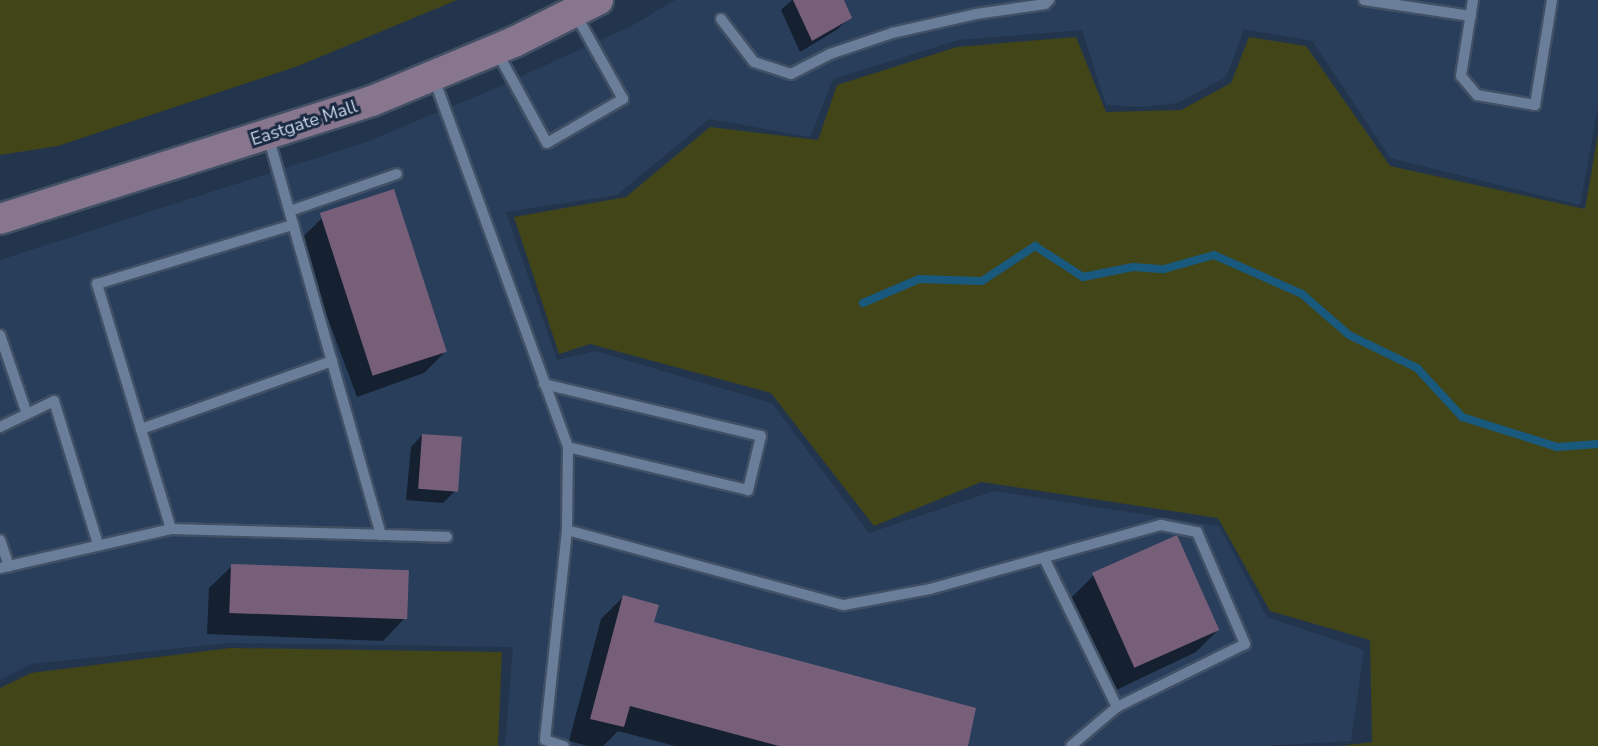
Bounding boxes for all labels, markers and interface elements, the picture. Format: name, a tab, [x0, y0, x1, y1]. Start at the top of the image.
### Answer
street label: Eastgate Mall	[248, 96, 360, 150]

